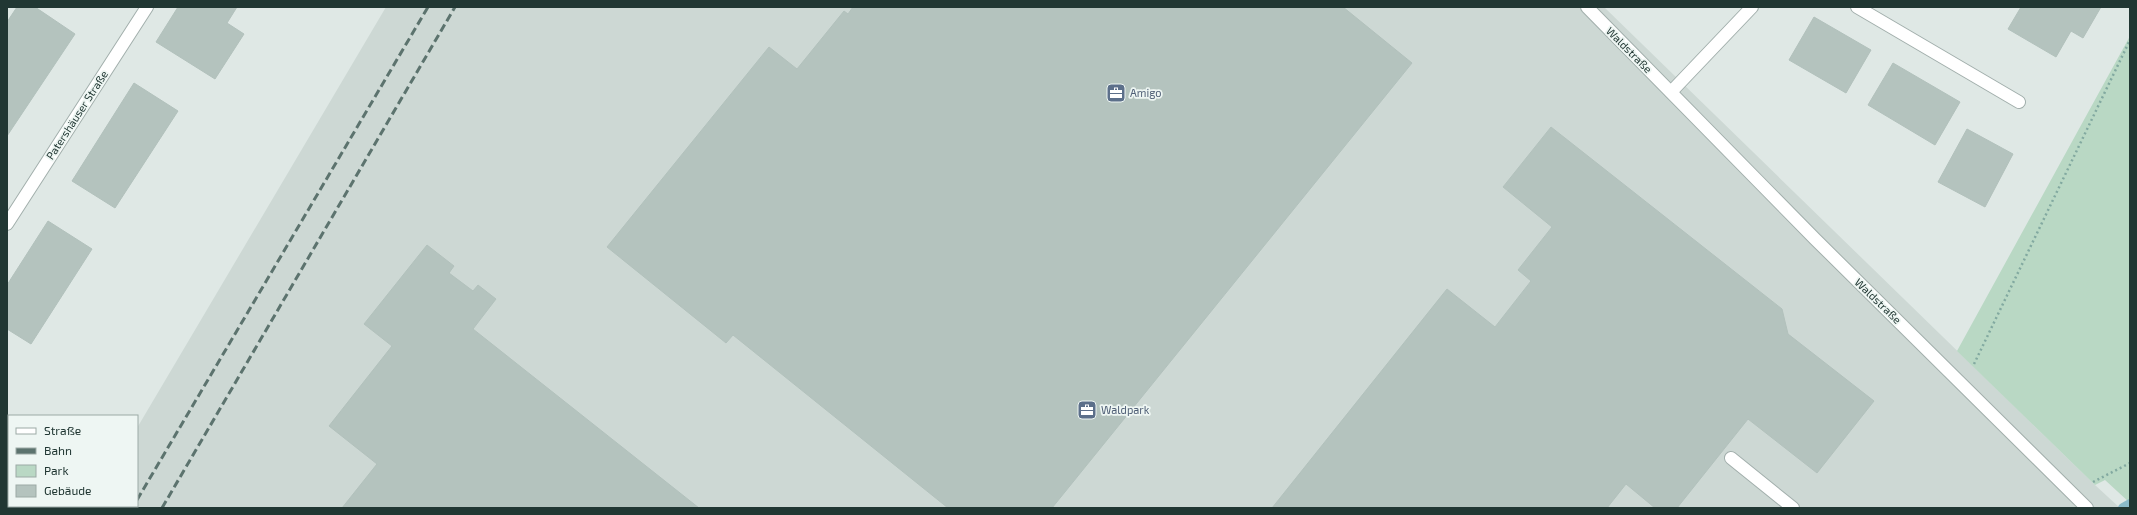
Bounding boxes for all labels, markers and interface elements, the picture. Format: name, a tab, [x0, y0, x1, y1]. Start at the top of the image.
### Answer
street label: Waldstraße	[1604, 24, 1655, 75]
street label: Patershäuser Straße	[43, 68, 110, 162]
office icon: Amigo	[1105, 82, 1127, 104]
place label: Amigo	[1130, 86, 1162, 99]
street label: Waldstraße	[1852, 275, 1904, 326]
office icon: Waldpark	[1076, 399, 1098, 421]
place label: Waldpark	[1101, 403, 1150, 416]
legend	[8, 415, 138, 507]
text: Straße	[44, 423, 81, 437]
text: Bahn	[44, 443, 72, 457]
text: Park	[44, 463, 69, 477]
text: Gebäude	[44, 483, 92, 497]

